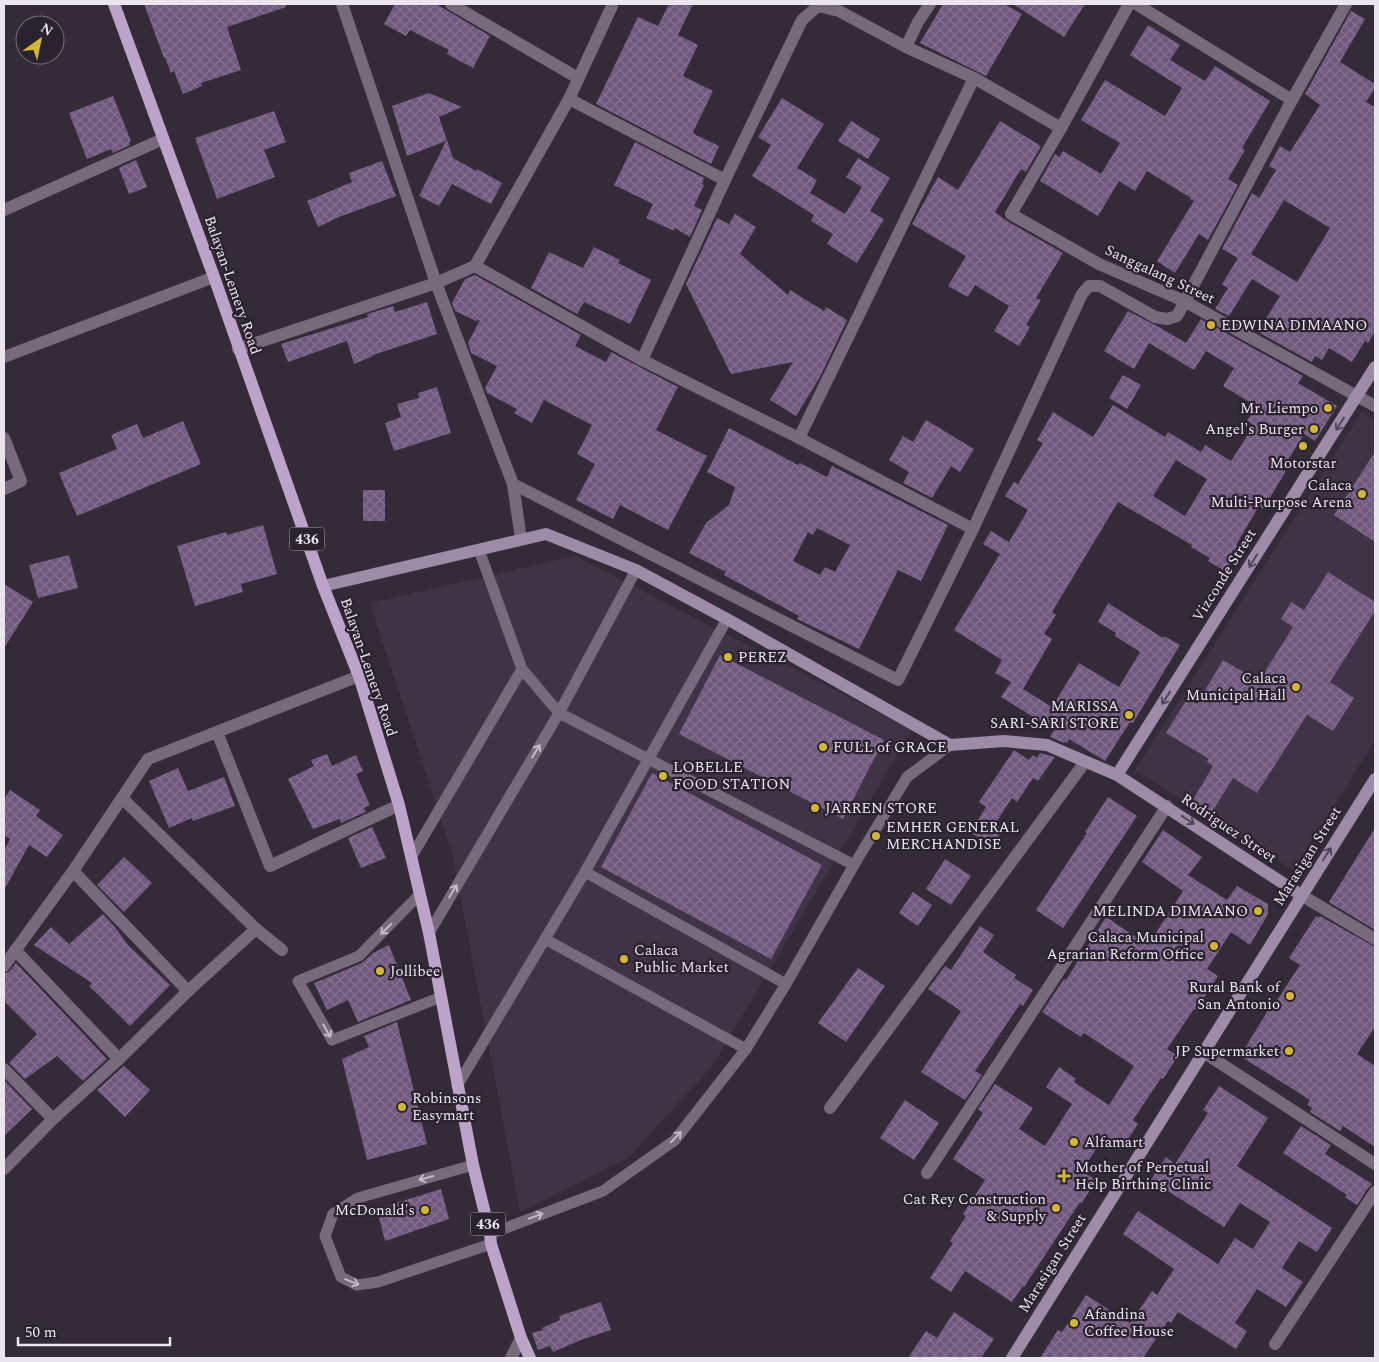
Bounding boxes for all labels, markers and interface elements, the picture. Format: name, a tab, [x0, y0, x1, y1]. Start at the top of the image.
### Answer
north arrow	[15, 15, 65, 65]
text: N	[36, 18, 57, 41]
street label: Balayan-Lemery Road	[198, 213, 267, 358]
street label: Sanggalang Street	[1101, 239, 1219, 310]
place label: EDWINA DIMAANO	[1221, 314, 1367, 337]
marker: EDWINA DIMAANO	[1205, 319, 1217, 331]
place label: Mr. Liempo	[1240, 397, 1318, 420]
marker: Mr. Liempo	[1322, 402, 1334, 414]
one-way arrow	[1335, 416, 1345, 430]
place label: Angel's Burger	[1205, 418, 1304, 441]
marker: Angel's Burger	[1308, 423, 1320, 435]
marker: Motorstar	[1297, 440, 1309, 452]
place label: Motorstar	[1270, 452, 1336, 475]
place label: Calaca Multi-Purpose Arena	[1211, 474, 1353, 514]
marker: Calaca Multi-Purpose Arena	[1356, 488, 1368, 500]
street label: Vizconde Street	[1187, 524, 1262, 626]
road number: 436	[290, 528, 324, 550]
one-way arrow	[1248, 553, 1258, 567]
street label: Balayan-Lemery Road	[334, 595, 403, 740]
place label: PEREZ	[738, 646, 787, 669]
marker: PEREZ	[722, 651, 734, 663]
place label: Calaca Municipal Hall	[1186, 667, 1287, 707]
marker: Calaca Municipal Hall	[1290, 681, 1302, 693]
one-way arrow	[1160, 691, 1171, 705]
place label: MARISSA SARI-SARI STORE	[990, 695, 1119, 735]
marker: MARISSA SARI-SARI STORE	[1123, 709, 1135, 721]
place label: FULL of GRACE	[833, 736, 947, 759]
marker: FULL of GRACE	[817, 741, 829, 753]
one-way arrow	[532, 744, 542, 758]
place label: LOBELLE FOOD STATION	[673, 756, 790, 796]
marker: LOBELLE FOOD STATION	[657, 770, 669, 782]
street label: Rodriguez Street	[1176, 788, 1281, 869]
place label: JARREN STORE	[825, 797, 937, 820]
marker: JARREN STORE	[809, 802, 821, 814]
street label: Marasigan Street	[1268, 802, 1347, 911]
one-way arrow	[1180, 815, 1194, 825]
place label: EMHER GENERAL MERCHANDISE	[886, 816, 1019, 856]
marker: EMHER GENERAL MERCHANDISE	[870, 830, 882, 842]
one-way arrow	[1323, 848, 1333, 862]
one-way arrow	[449, 884, 459, 898]
place label: MELINDA DIMAANO	[1092, 900, 1248, 923]
marker: MELINDA DIMAANO	[1252, 905, 1264, 917]
one-way arrow	[380, 923, 392, 935]
place label: Calaca Municipal Agrarian Reform Office	[1046, 926, 1204, 966]
place label: Calaca Public Market	[634, 939, 729, 979]
marker: Calaca Municipal Agrarian Reform Office	[1208, 940, 1220, 952]
marker: Calaca Public Market	[618, 953, 630, 965]
place label: Jollibee	[390, 960, 440, 983]
marker: Jollibee	[374, 965, 386, 977]
place label: Rural Bank of San Antonio	[1189, 976, 1282, 1016]
marker: Rural Bank of San Antonio	[1284, 990, 1296, 1002]
one-way arrow	[322, 1024, 332, 1038]
place label: JP Supermarket	[1175, 1040, 1279, 1063]
marker: JP Supermarket	[1283, 1045, 1295, 1057]
place label: Robinsons Easymart	[412, 1087, 482, 1127]
marker: Robinsons Easymart	[396, 1101, 408, 1113]
one-way arrow	[670, 1131, 682, 1143]
place label: Alfamart	[1084, 1131, 1143, 1154]
marker: Alfamart	[1068, 1136, 1080, 1148]
place label: Mother of Perpetual Help Birthing Clinic	[1075, 1156, 1211, 1196]
marker: Mother of Perpetual Help Birthing Clinic	[1057, 1169, 1071, 1183]
one-way arrow	[419, 1174, 435, 1184]
place label: Cat Rey Construction & Supply	[903, 1188, 1047, 1228]
place label: McDonald's	[335, 1199, 415, 1222]
marker: Cat Rey Construction & Supply	[1050, 1202, 1062, 1214]
marker: McDonald's	[419, 1204, 431, 1216]
street label: Marasigan Street	[1013, 1209, 1092, 1318]
one-way arrow	[527, 1211, 543, 1220]
road number: 436	[470, 1212, 506, 1236]
one-way arrow	[344, 1278, 359, 1287]
place label: Afandina Coffee House	[1084, 1303, 1174, 1343]
scale bar	[18, 1314, 170, 1346]
marker: Afandina Coffee House	[1068, 1317, 1080, 1329]
text: 50 m	[25, 1321, 57, 1344]

